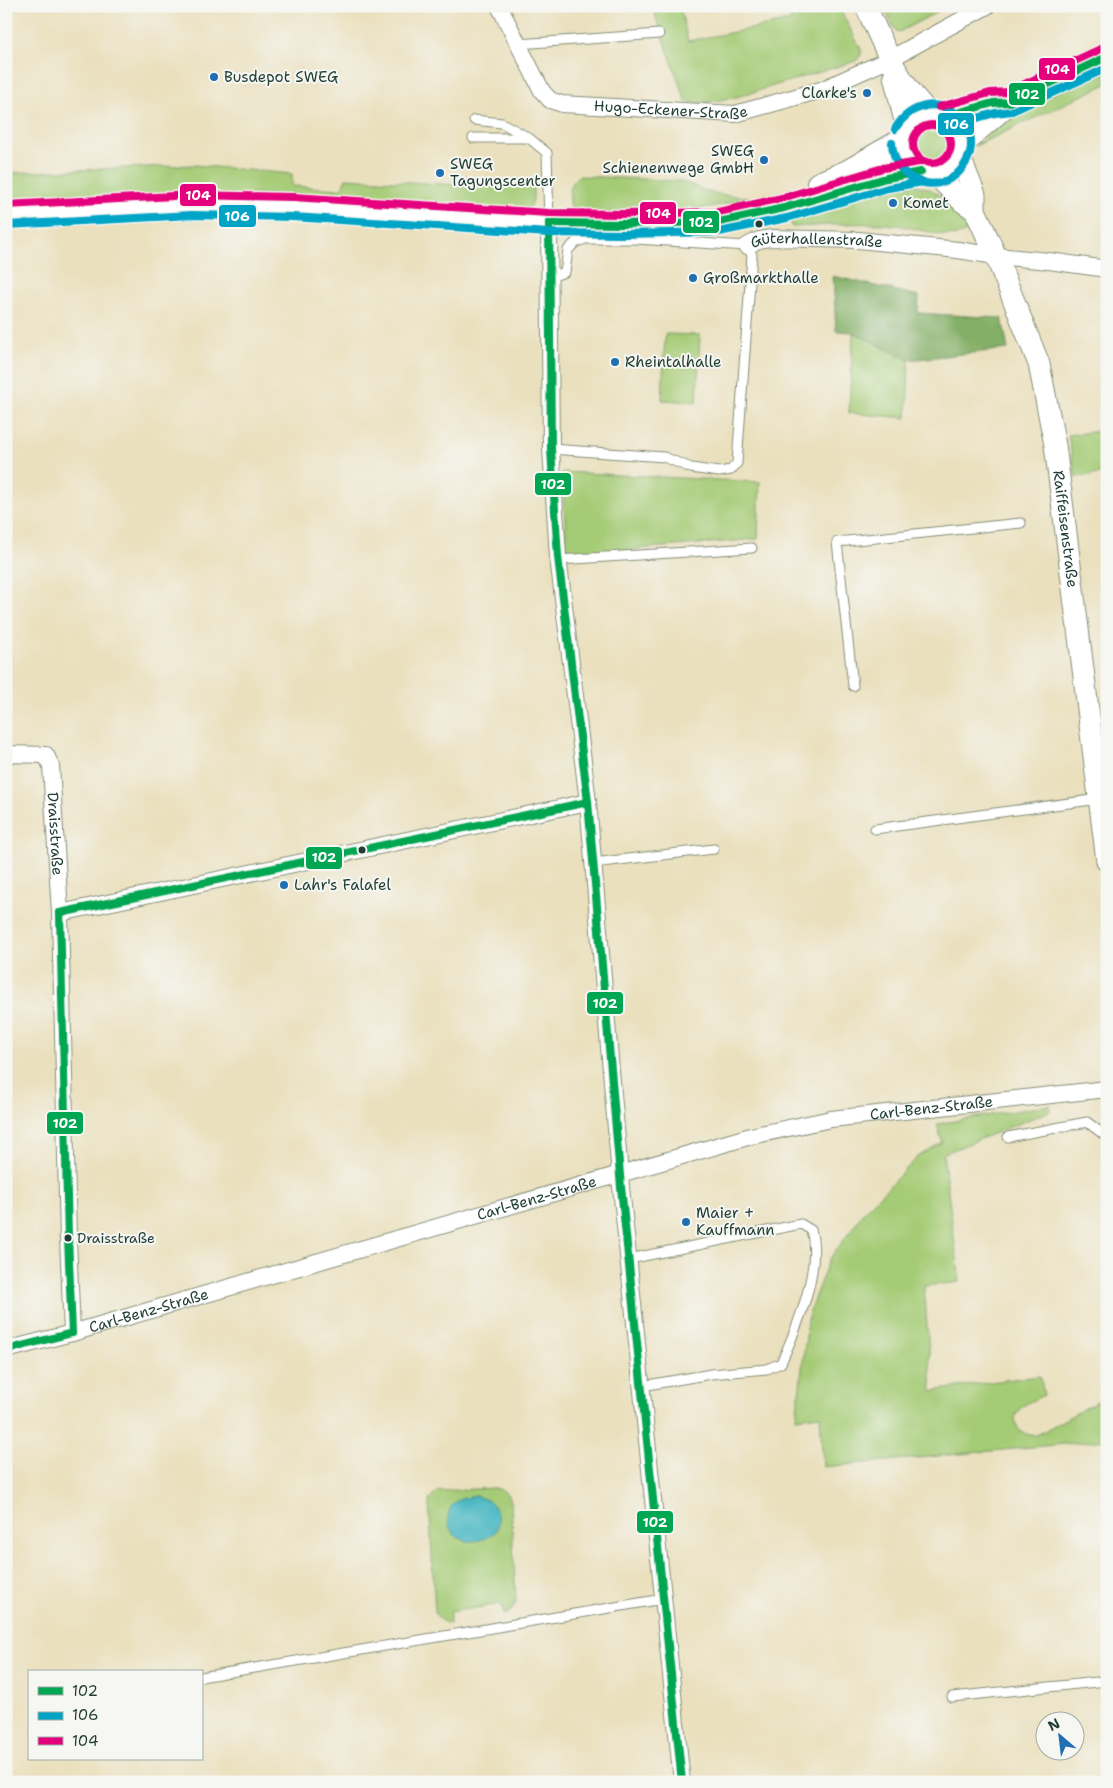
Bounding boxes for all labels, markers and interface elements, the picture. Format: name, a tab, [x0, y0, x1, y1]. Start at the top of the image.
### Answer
line badge: 104	[1038, 57, 1076, 81]
text: 104	[1044, 60, 1070, 78]
place label: Busdepot SWEG	[224, 67, 338, 87]
marker: Busdepot SWEG	[208, 71, 220, 83]
line badge: 102	[1008, 82, 1046, 106]
place label: Clarke's	[802, 83, 857, 103]
text: 102	[1014, 85, 1040, 103]
marker: Clarke's	[861, 87, 873, 99]
street label: Hugo-Eckener-Straße	[593, 96, 750, 124]
line badge: 106	[937, 112, 975, 136]
text: 106	[943, 115, 969, 133]
place label: SWEG Schienenwege GmbH	[603, 141, 754, 178]
place label: SWEG Tagungscenter	[450, 154, 556, 191]
marker: SWEG Schienenwege GmbH	[758, 154, 770, 166]
marker: SWEG Tagungscenter	[434, 167, 446, 179]
line badge: 104	[179, 183, 217, 207]
text: 104	[185, 186, 211, 204]
place label: Komet	[903, 193, 949, 213]
marker: Komet	[887, 197, 899, 209]
line badge: 104	[639, 201, 677, 225]
line badge: 106	[218, 204, 257, 228]
text: 104	[645, 204, 671, 222]
text: 106	[224, 207, 250, 225]
line badge: 102	[682, 210, 720, 234]
text: 102	[688, 213, 714, 231]
unlabelled marker	[754, 219, 764, 229]
street label: Güterhallenstraße	[747, 228, 884, 253]
place label: Großmarkthalle	[703, 268, 819, 288]
marker: Großmarkthalle	[687, 272, 699, 284]
place label: Rheintalhalle	[625, 352, 722, 372]
marker: Rheintalhalle	[609, 356, 621, 368]
street label: Raiffeisenstraße	[1048, 469, 1083, 589]
line badge: 102	[534, 472, 572, 496]
text: 102	[540, 475, 566, 493]
street label: Draisstraße	[43, 791, 68, 876]
unlabelled marker	[357, 845, 367, 855]
line badge: 102	[305, 846, 343, 870]
text: 102	[311, 848, 337, 866]
place label: Lahr's Falafel	[294, 875, 391, 895]
marker: Lahr's Falafel	[278, 879, 290, 891]
line badge: 102	[586, 991, 624, 1015]
text: 102	[592, 994, 618, 1012]
street label: Carl-Benz-Straße	[869, 1091, 994, 1125]
line badge: 102	[46, 1111, 84, 1135]
text: 102	[52, 1114, 78, 1132]
street label: Carl-Benz-Straße	[474, 1171, 599, 1225]
place label: Maier + Kauffmann	[696, 1203, 775, 1240]
marker: Maier + Kauffmann	[680, 1216, 692, 1228]
place label: Draisstraße	[77, 1229, 155, 1247]
marker: Draisstraße	[63, 1233, 73, 1243]
street label: Carl-Benz-Straße	[86, 1284, 211, 1338]
line badge: 102	[636, 1510, 674, 1534]
text: 102	[642, 1513, 668, 1531]
legend	[28, 1670, 202, 1760]
text: 102	[72, 1681, 98, 1701]
text: 106	[72, 1705, 99, 1725]
north arrow	[1036, 1710, 1086, 1760]
text: N	[1045, 1714, 1063, 1735]
text: 104	[72, 1731, 98, 1751]

